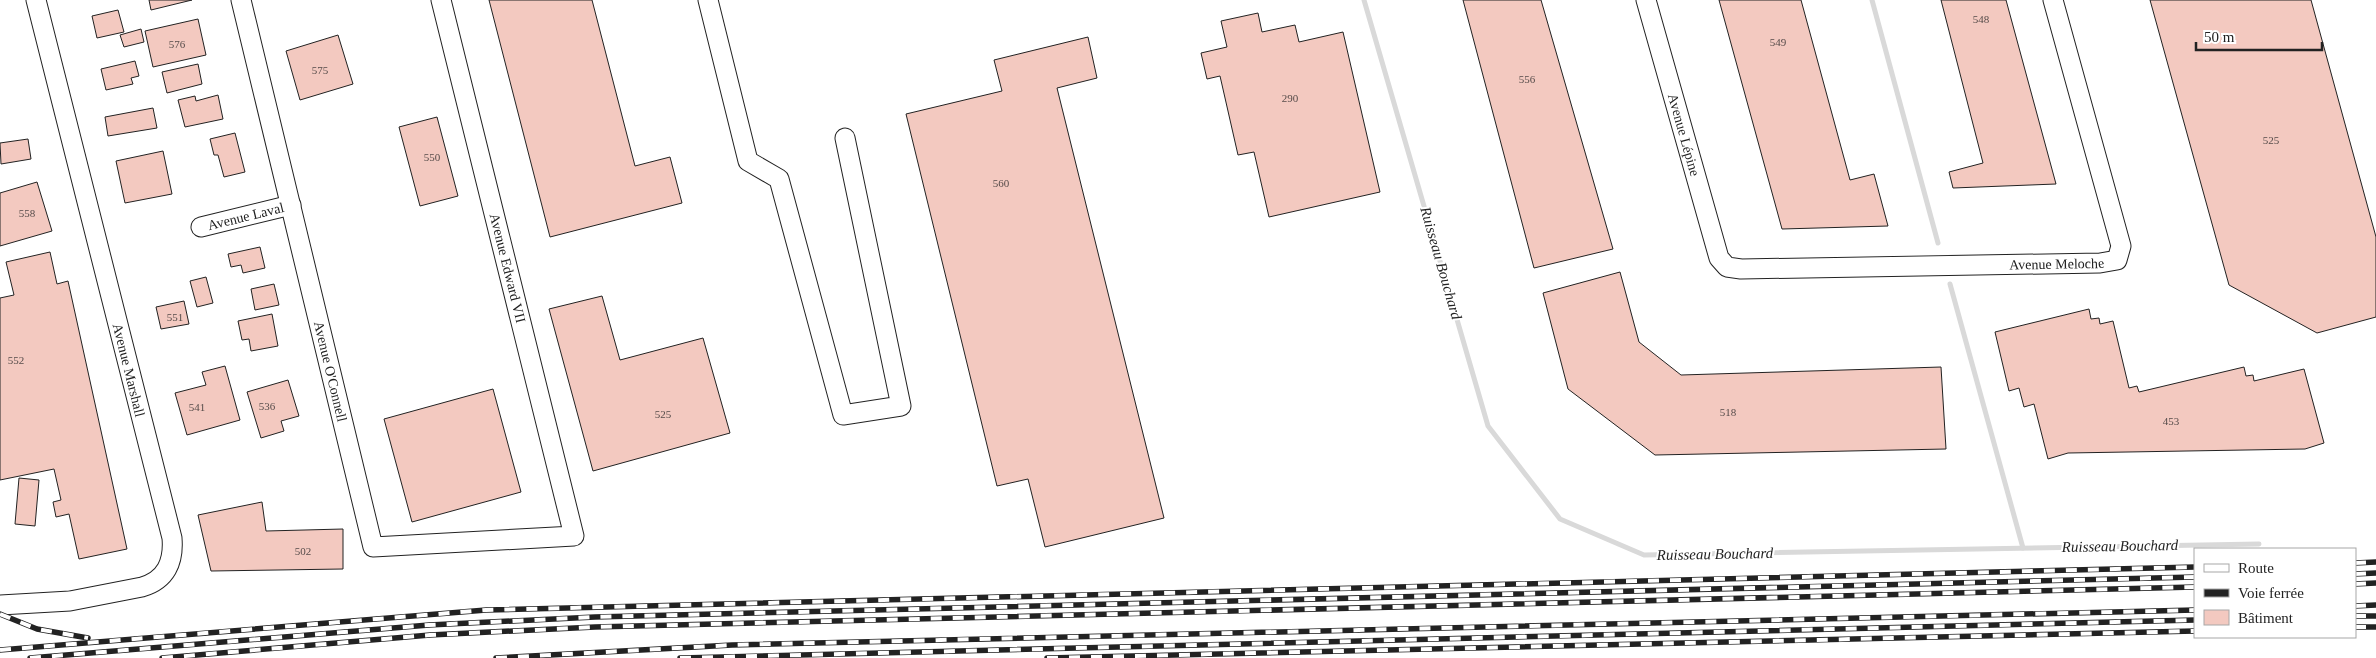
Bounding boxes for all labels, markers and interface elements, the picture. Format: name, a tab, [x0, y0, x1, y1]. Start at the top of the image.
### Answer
house number: 548	[1973, 13, 1990, 25]
scale bar	[2196, 20, 2322, 52]
text: 50 m	[2204, 29, 2235, 45]
house number: 549	[1770, 36, 1787, 48]
house number: 576	[169, 38, 186, 50]
house number: 575	[312, 64, 329, 76]
house number: 556	[1519, 73, 1536, 85]
house number: 290	[1282, 92, 1299, 104]
street label: Avenue Lépine	[1665, 92, 1702, 178]
house number: 525	[2263, 134, 2280, 146]
house number: 550	[424, 151, 441, 163]
house number: 560	[993, 177, 1010, 189]
street label: Avenue Laval	[206, 200, 286, 233]
water label: Ruisseau Bouchard	[1417, 204, 1465, 322]
house number: 558	[19, 207, 36, 219]
street label: Avenue Edward VII	[487, 212, 528, 325]
street label: Avenue Meloche	[2009, 255, 2105, 273]
house number: 551	[167, 311, 183, 323]
street label: Avenue O'Connell	[311, 320, 350, 423]
street label: Avenue Marshall	[110, 322, 147, 419]
house number: 552	[8, 354, 24, 366]
house number: 536	[259, 400, 276, 412]
house number: 541	[189, 401, 205, 413]
house number: 518	[1720, 406, 1737, 418]
house number: 525	[655, 408, 672, 420]
house number: 453	[2163, 415, 2180, 427]
water label: Ruisseau Bouchard	[2061, 537, 2179, 555]
house number: 502	[295, 545, 311, 557]
water label: Ruisseau Bouchard	[1656, 545, 1774, 563]
legend	[2194, 548, 2356, 638]
text: Route	[2238, 560, 2274, 576]
text: Voie ferrée	[2238, 585, 2304, 601]
text: Bâtiment	[2238, 610, 2294, 626]

